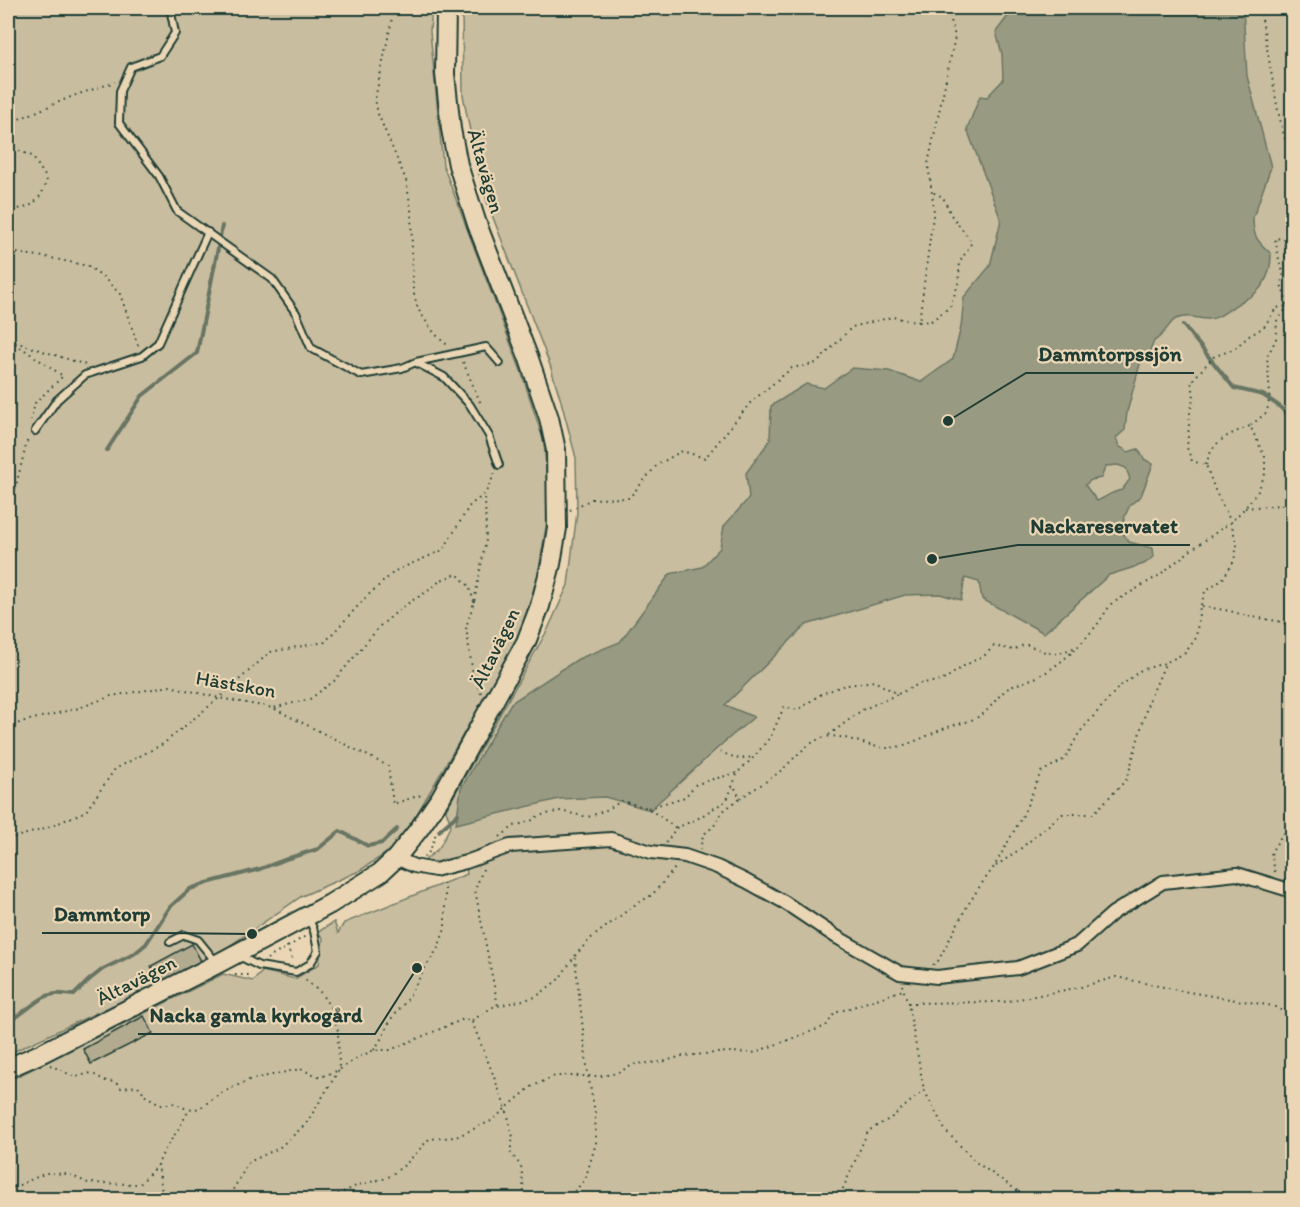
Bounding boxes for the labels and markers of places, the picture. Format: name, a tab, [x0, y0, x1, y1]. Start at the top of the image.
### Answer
callout: Dammtorpssjön	[1026, 334, 1194, 373]
callout: Nackareservatet	[1018, 506, 1190, 545]
callout: Dammtorp	[42, 894, 163, 933]
callout: Nacka gamla kyrkogård	[138, 995, 375, 1034]

